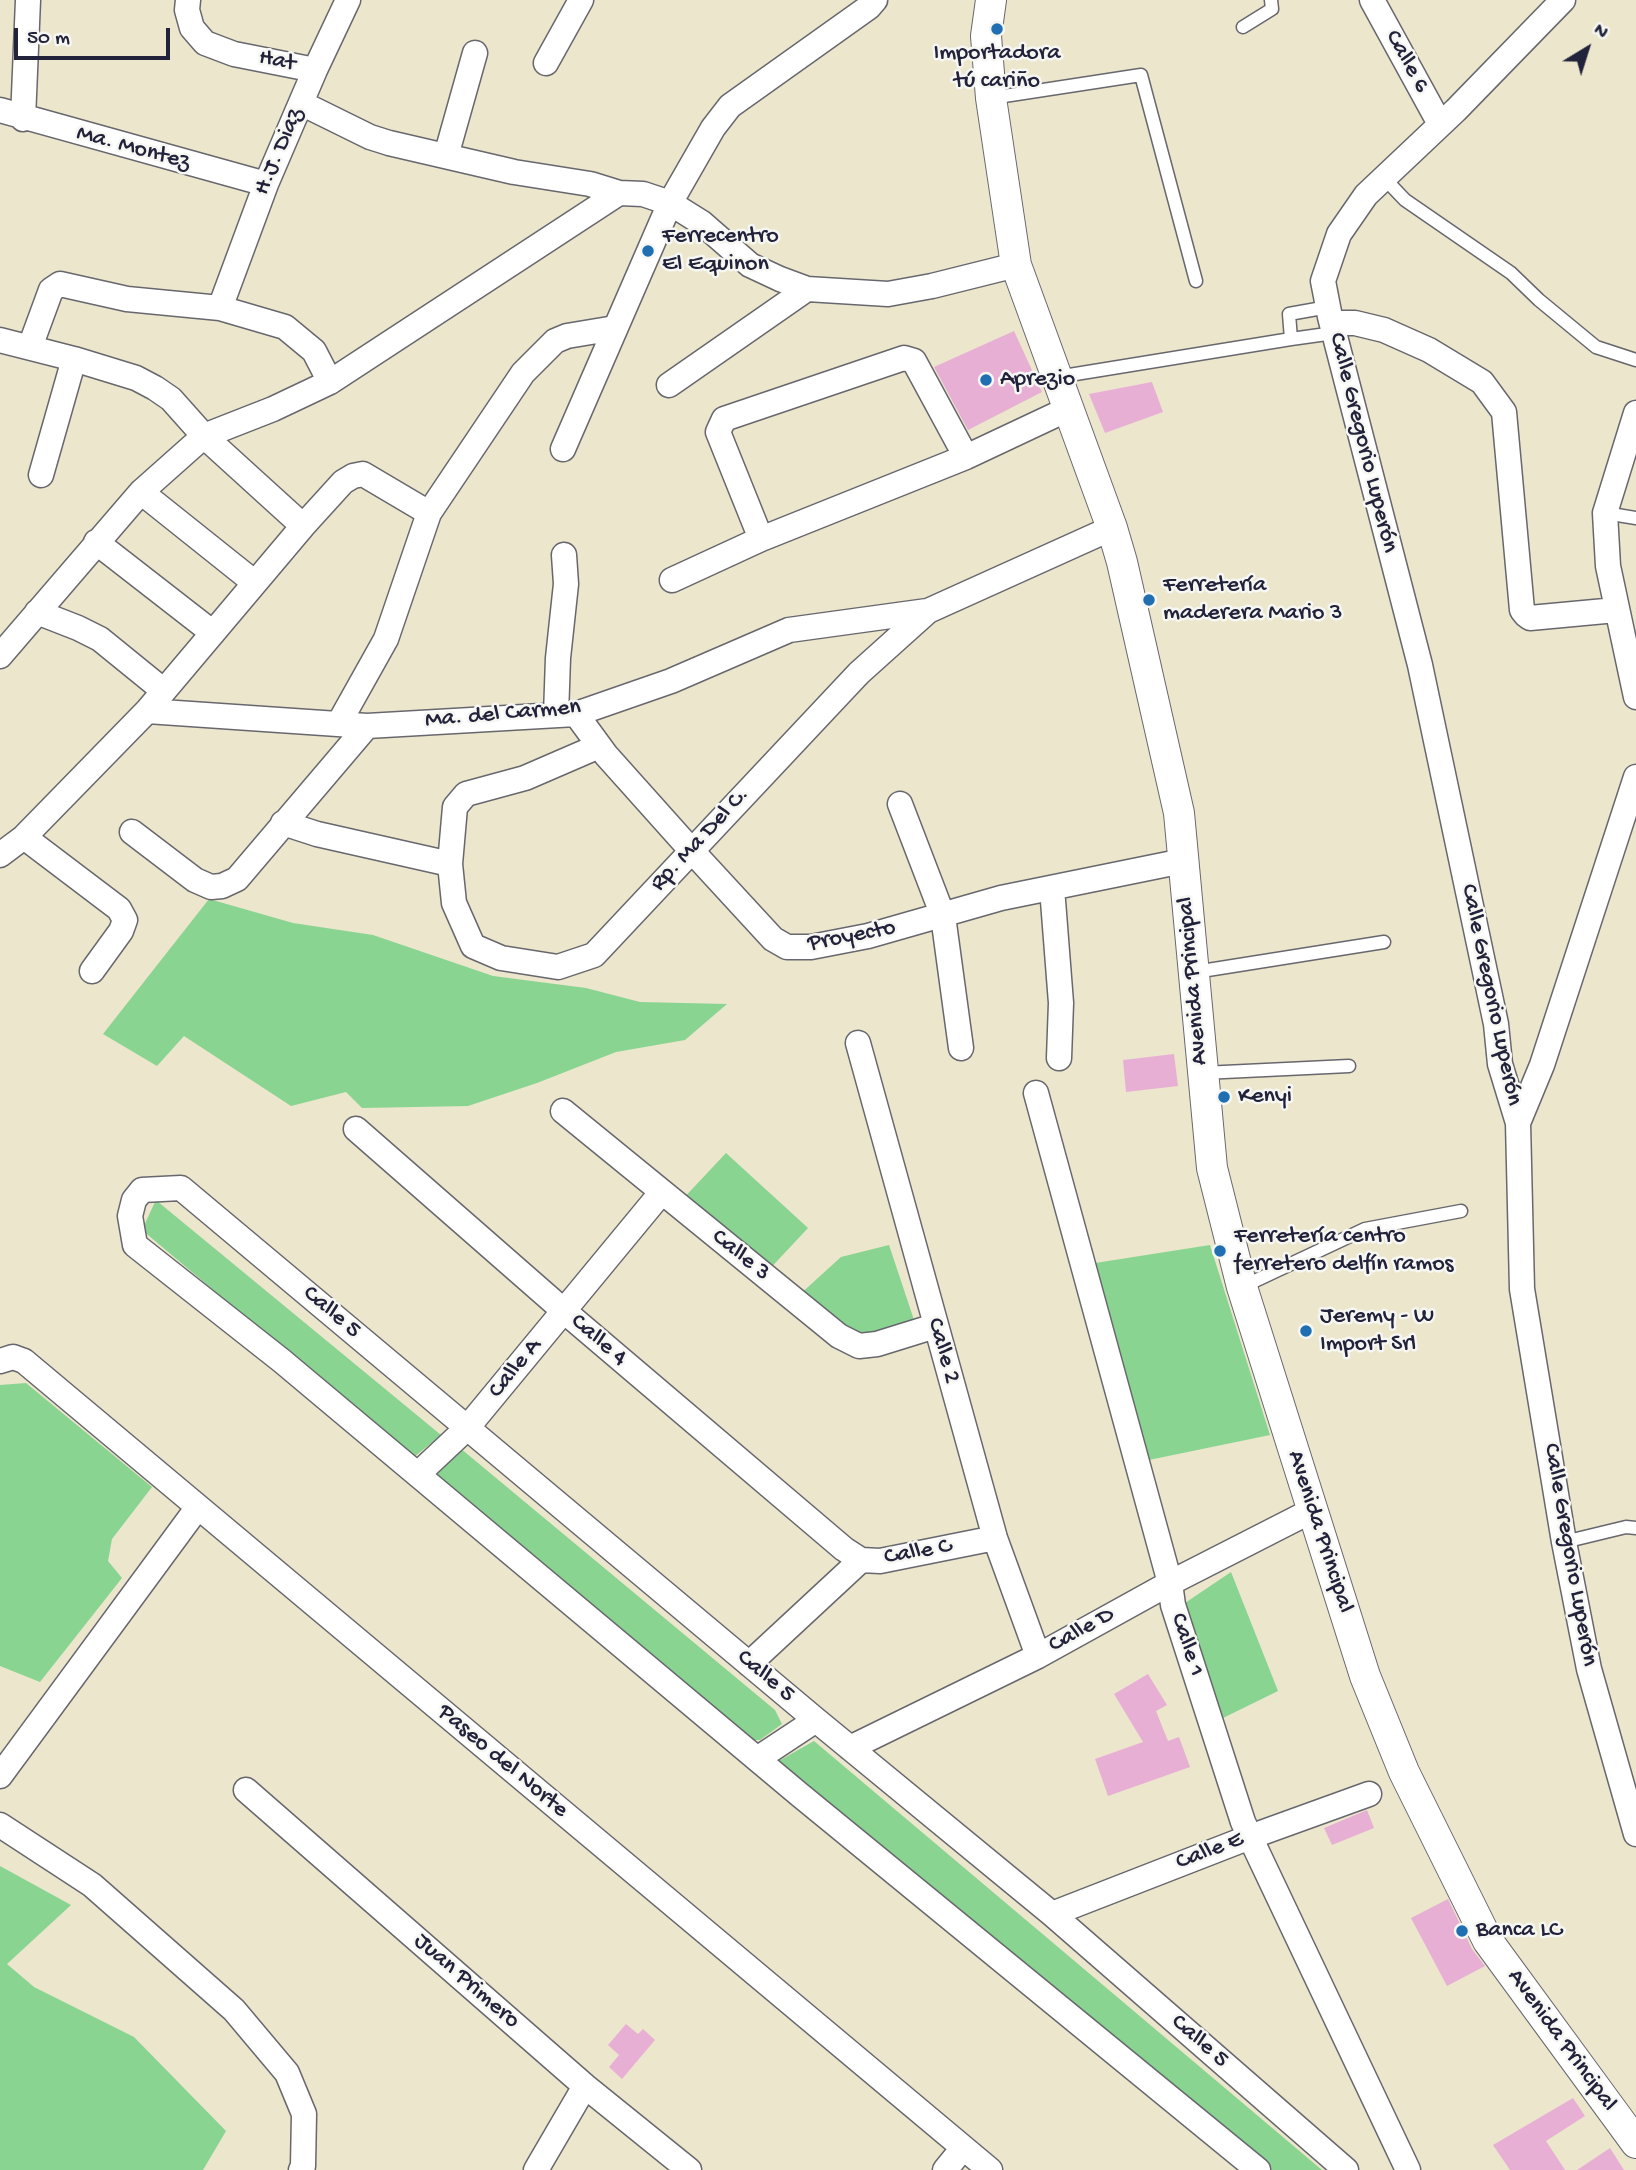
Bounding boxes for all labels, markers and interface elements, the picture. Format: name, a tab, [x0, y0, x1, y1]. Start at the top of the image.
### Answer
scale bar	[18, 14, 173, 58]
north arrow	[1552, 14, 1622, 84]
text: N	[1588, 19, 1612, 45]
marker: Importadora tú cariño	[989, 21, 1005, 37]
street label: Calle 6	[1377, 26, 1435, 98]
text: 50 m	[27, 27, 70, 52]
place label: Importadora tú cariño	[933, 40, 1061, 96]
street label: Hat	[256, 44, 298, 80]
street label: H.J. Diaz	[249, 104, 311, 200]
street label: Ma. Montez	[73, 120, 193, 178]
place label: Ferrecentro El Equinon	[662, 223, 779, 279]
marker: Ferrecentro El Equinon	[640, 243, 656, 259]
street label: Calle Gregorio Luperón	[1321, 330, 1403, 556]
place label: Aprezio	[1000, 366, 1075, 394]
marker: Aprezio	[978, 372, 994, 388]
place label: Ferretería maderera Mario 3	[1163, 572, 1342, 628]
marker: Ferretería maderera Mario 3	[1141, 592, 1157, 608]
street label: Ma. del Carmen	[424, 694, 582, 736]
street label: Rp. Ma Del C.	[645, 782, 757, 898]
street label: Calle Gregorio Luperón	[1452, 882, 1528, 1108]
street label: Avenida Principal	[1172, 896, 1216, 1066]
street label: Proyecto	[806, 914, 898, 960]
place label: Kenyi	[1238, 1083, 1292, 1111]
marker: Kenyi	[1216, 1089, 1232, 1105]
place label: Ferretería centro ferretero delfín ramos	[1234, 1223, 1453, 1279]
street label: Calle 3	[705, 1224, 775, 1288]
marker: Ferretería centro ferretero delfín ramos	[1212, 1243, 1228, 1259]
street label: Calle 5	[296, 1280, 366, 1346]
place label: Jeremy - W Import Srl	[1320, 1303, 1434, 1359]
street label: Calle 4	[564, 1308, 632, 1374]
street label: Calle 2	[919, 1315, 965, 1387]
marker: Jeremy - W Import Srl	[1298, 1323, 1314, 1339]
street label: Calle A	[483, 1333, 549, 1405]
street label: Calle Gregorio Luperón	[1535, 1441, 1603, 1669]
street label: Avenida Principal	[1279, 1447, 1359, 1617]
street label: Calle C	[882, 1533, 954, 1573]
street label: Calle D	[1044, 1601, 1120, 1661]
street label: Calle 1	[1162, 1610, 1210, 1680]
street label: Calle 5	[730, 1644, 800, 1710]
street label: Paseo del Norte	[431, 1699, 573, 1825]
street label: Calle E	[1172, 1826, 1248, 1878]
place label: Banca LC	[1476, 1917, 1562, 1945]
marker: Banca LC	[1454, 1923, 1470, 1939]
street label: Juan Primero	[407, 1928, 525, 2036]
street label: Avenida Principal	[1500, 1964, 1622, 2118]
street label: Calle 5	[1164, 2009, 1234, 2075]

